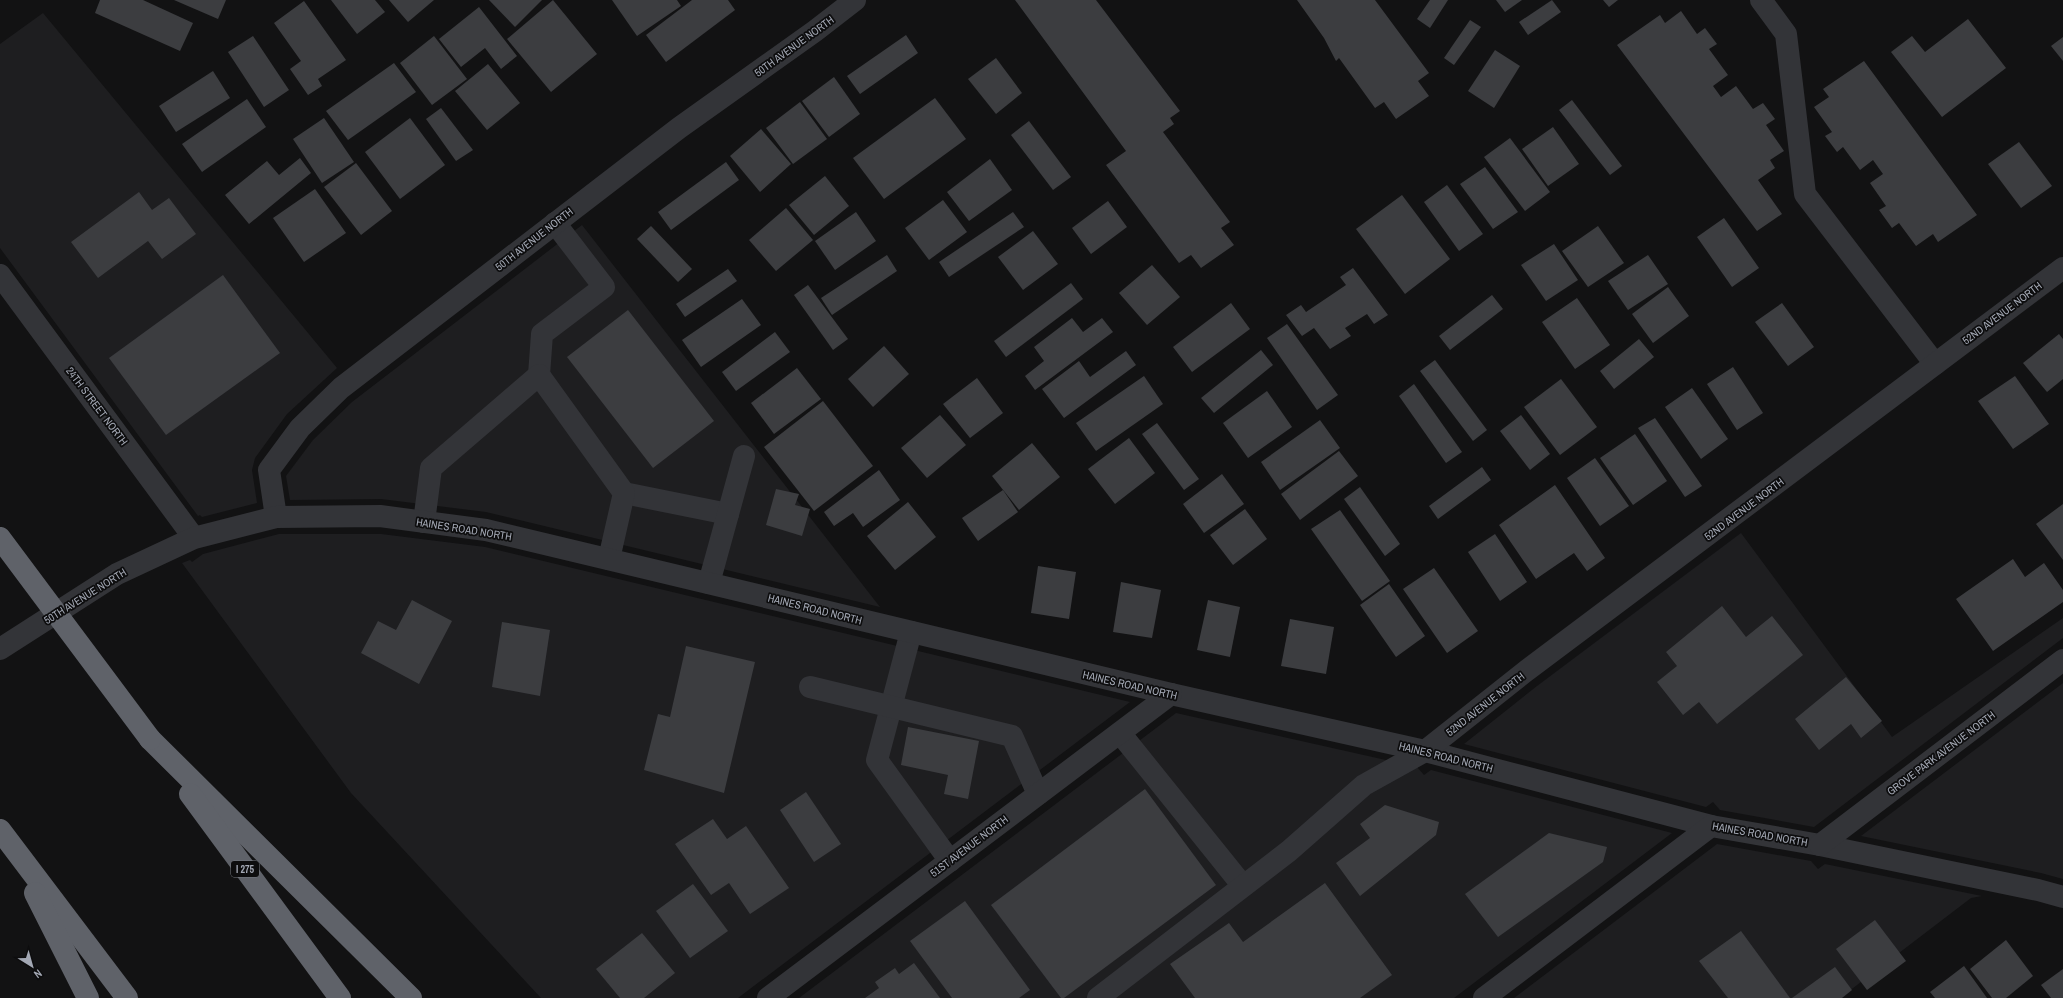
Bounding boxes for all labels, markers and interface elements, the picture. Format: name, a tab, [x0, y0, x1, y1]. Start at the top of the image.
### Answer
street label: 50TH AVENUE NORTH	[751, 12, 837, 80]
street label: 50TH AVENUE NORTH	[492, 204, 576, 274]
street label: 52ND AVENUE NORTH	[1959, 279, 2045, 347]
street label: 24TH STREET NORTH	[63, 364, 131, 448]
street label: 52ND AVENUE NORTH	[1701, 475, 1787, 543]
street label: HAINES ROAD NORTH	[415, 515, 513, 543]
street label: 50TH AVENUE NORTH	[41, 565, 129, 627]
street label: HAINES ROAD NORTH	[766, 591, 864, 627]
street label: HAINES ROAD NORTH	[1081, 667, 1179, 703]
street label: 52ND AVENUE NORTH	[1443, 669, 1527, 739]
street label: GROVE PARK AVENUE NORTH	[1884, 708, 1998, 798]
street label: HAINES ROAD NORTH	[1397, 739, 1495, 775]
street label: 51ST AVENUE NORTH	[927, 812, 1011, 880]
street label: HAINES ROAD NORTH	[1711, 819, 1809, 849]
road number: I 275	[231, 861, 259, 877]
north arrow	[12, 946, 52, 986]
text: N	[31, 966, 45, 982]

